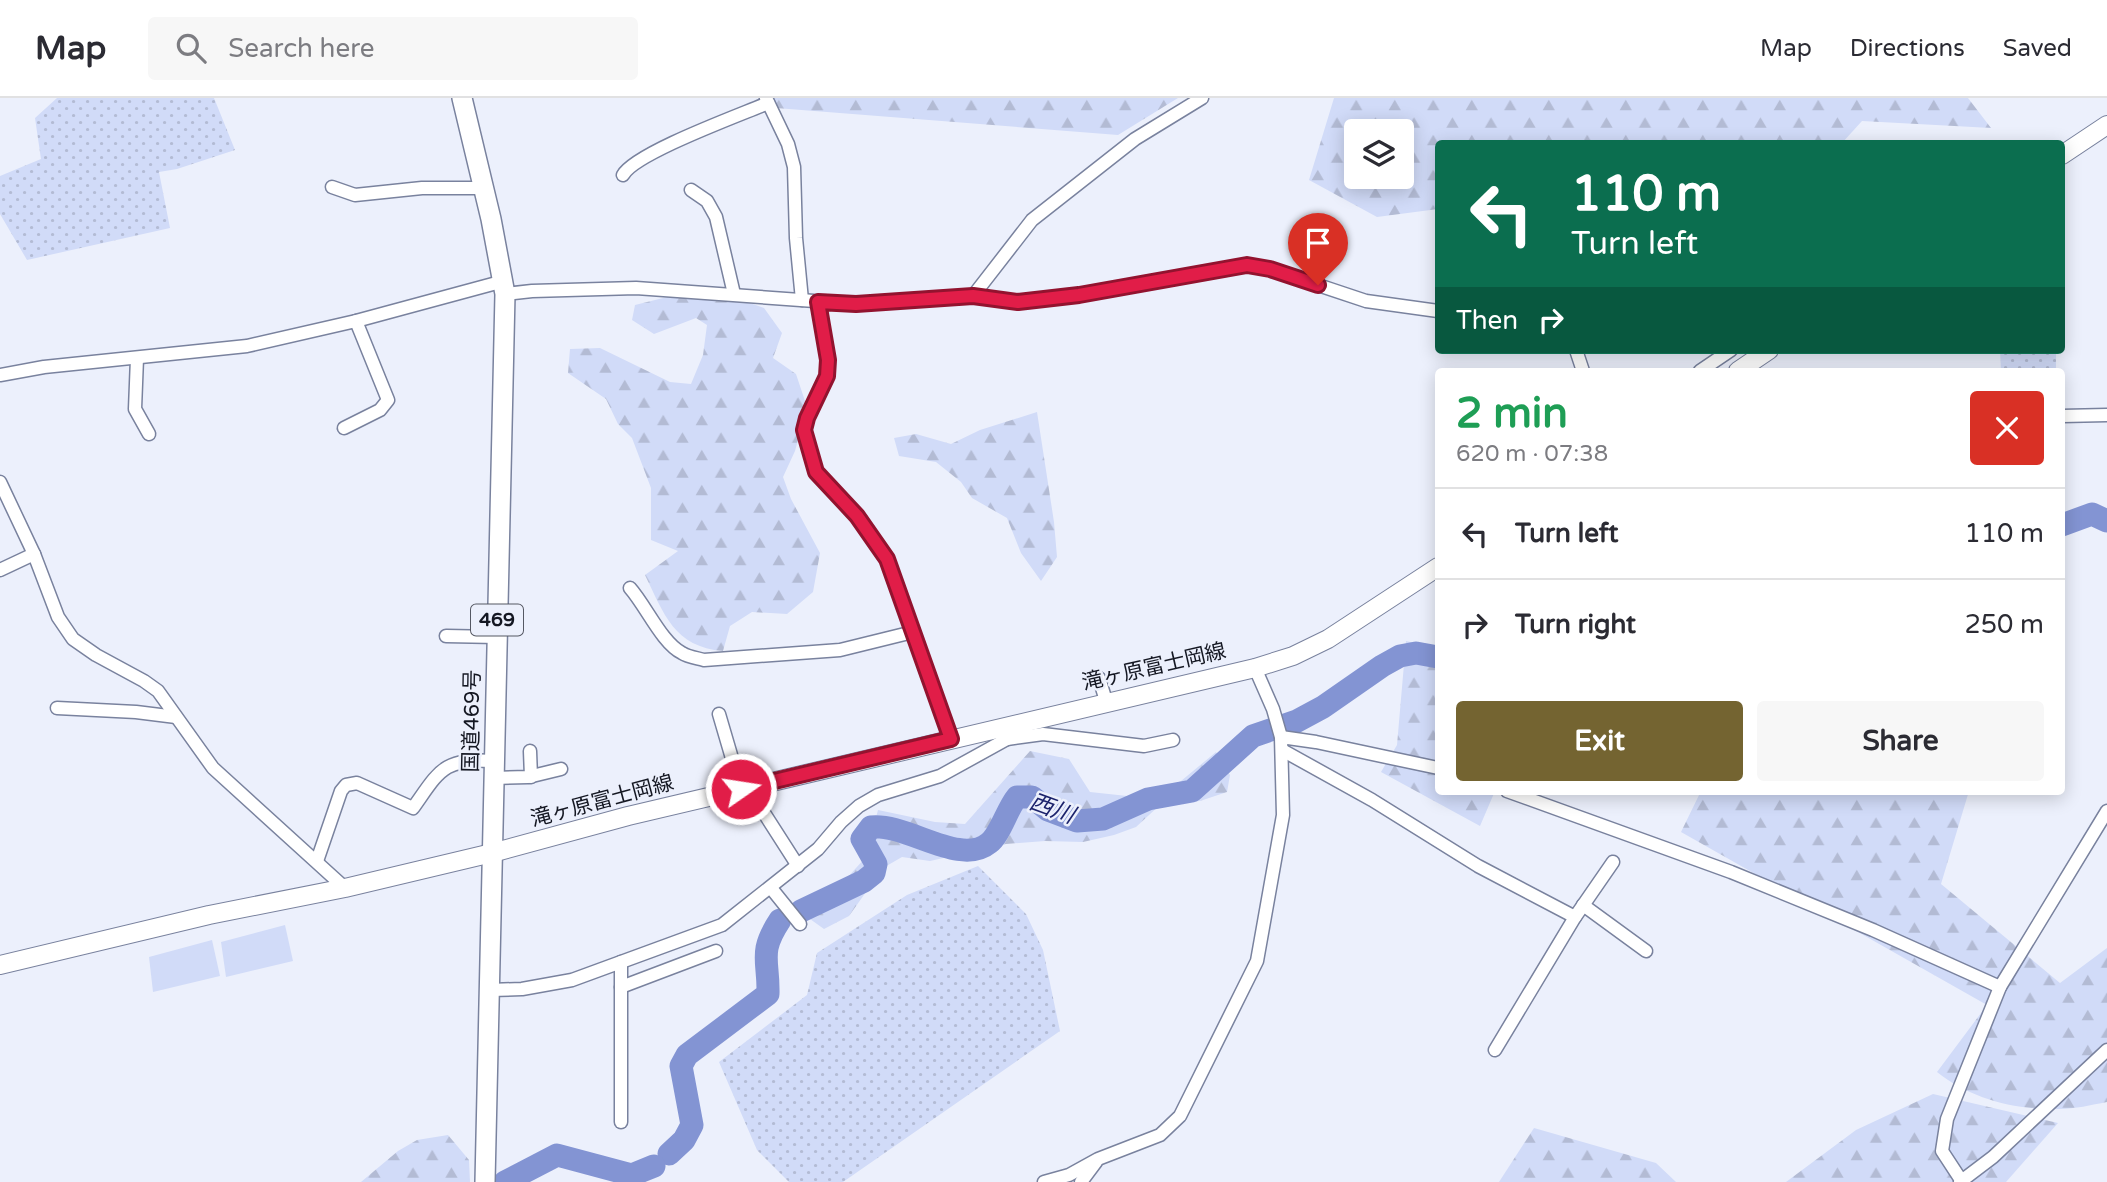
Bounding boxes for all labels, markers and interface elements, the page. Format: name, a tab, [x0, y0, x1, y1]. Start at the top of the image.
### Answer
search box	[148, 17, 638, 80]
text: Map	[35, 29, 106, 68]
icon: search	[172, 29, 210, 67]
text: Search here	[228, 33, 374, 64]
text: Map	[1760, 34, 1812, 63]
text: Directions	[1850, 34, 1965, 63]
text: Saved	[2003, 34, 2072, 63]
map controls	[1344, 119, 1414, 189]
button: layers	[1344, 119, 1414, 189]
text: 110 m	[1571, 165, 1721, 224]
icon: left	[1456, 168, 1547, 259]
pin	[1288, 213, 1348, 285]
icon: arrive	[1299, 224, 1337, 262]
text: Turn left	[1571, 225, 1698, 263]
icon: right	[1532, 301, 1570, 339]
text: Then	[1456, 305, 1518, 336]
text: 2 min	[1456, 388, 1568, 439]
button: close	[1970, 391, 2044, 465]
text: 620 m · 07:38	[1456, 440, 1608, 468]
icon: left	[1456, 515, 1494, 553]
text: Turn left	[1515, 518, 1618, 549]
text: 110 m	[1964, 518, 2044, 549]
road number: 469	[471, 604, 523, 636]
icon: right	[1456, 606, 1494, 644]
text: Turn right	[1515, 609, 1636, 640]
text: 250 m	[1964, 609, 2044, 640]
street label: 滝ヶ原富士岡線	[1080, 638, 1228, 696]
street label: 国道469号	[459, 670, 485, 772]
button: Exit	[1456, 701, 1743, 781]
button: Share	[1757, 701, 2044, 781]
position arrow	[704, 752, 778, 826]
street label: 滝ヶ原富士岡線	[528, 770, 676, 832]
water label: 西川	[1026, 788, 1081, 831]

